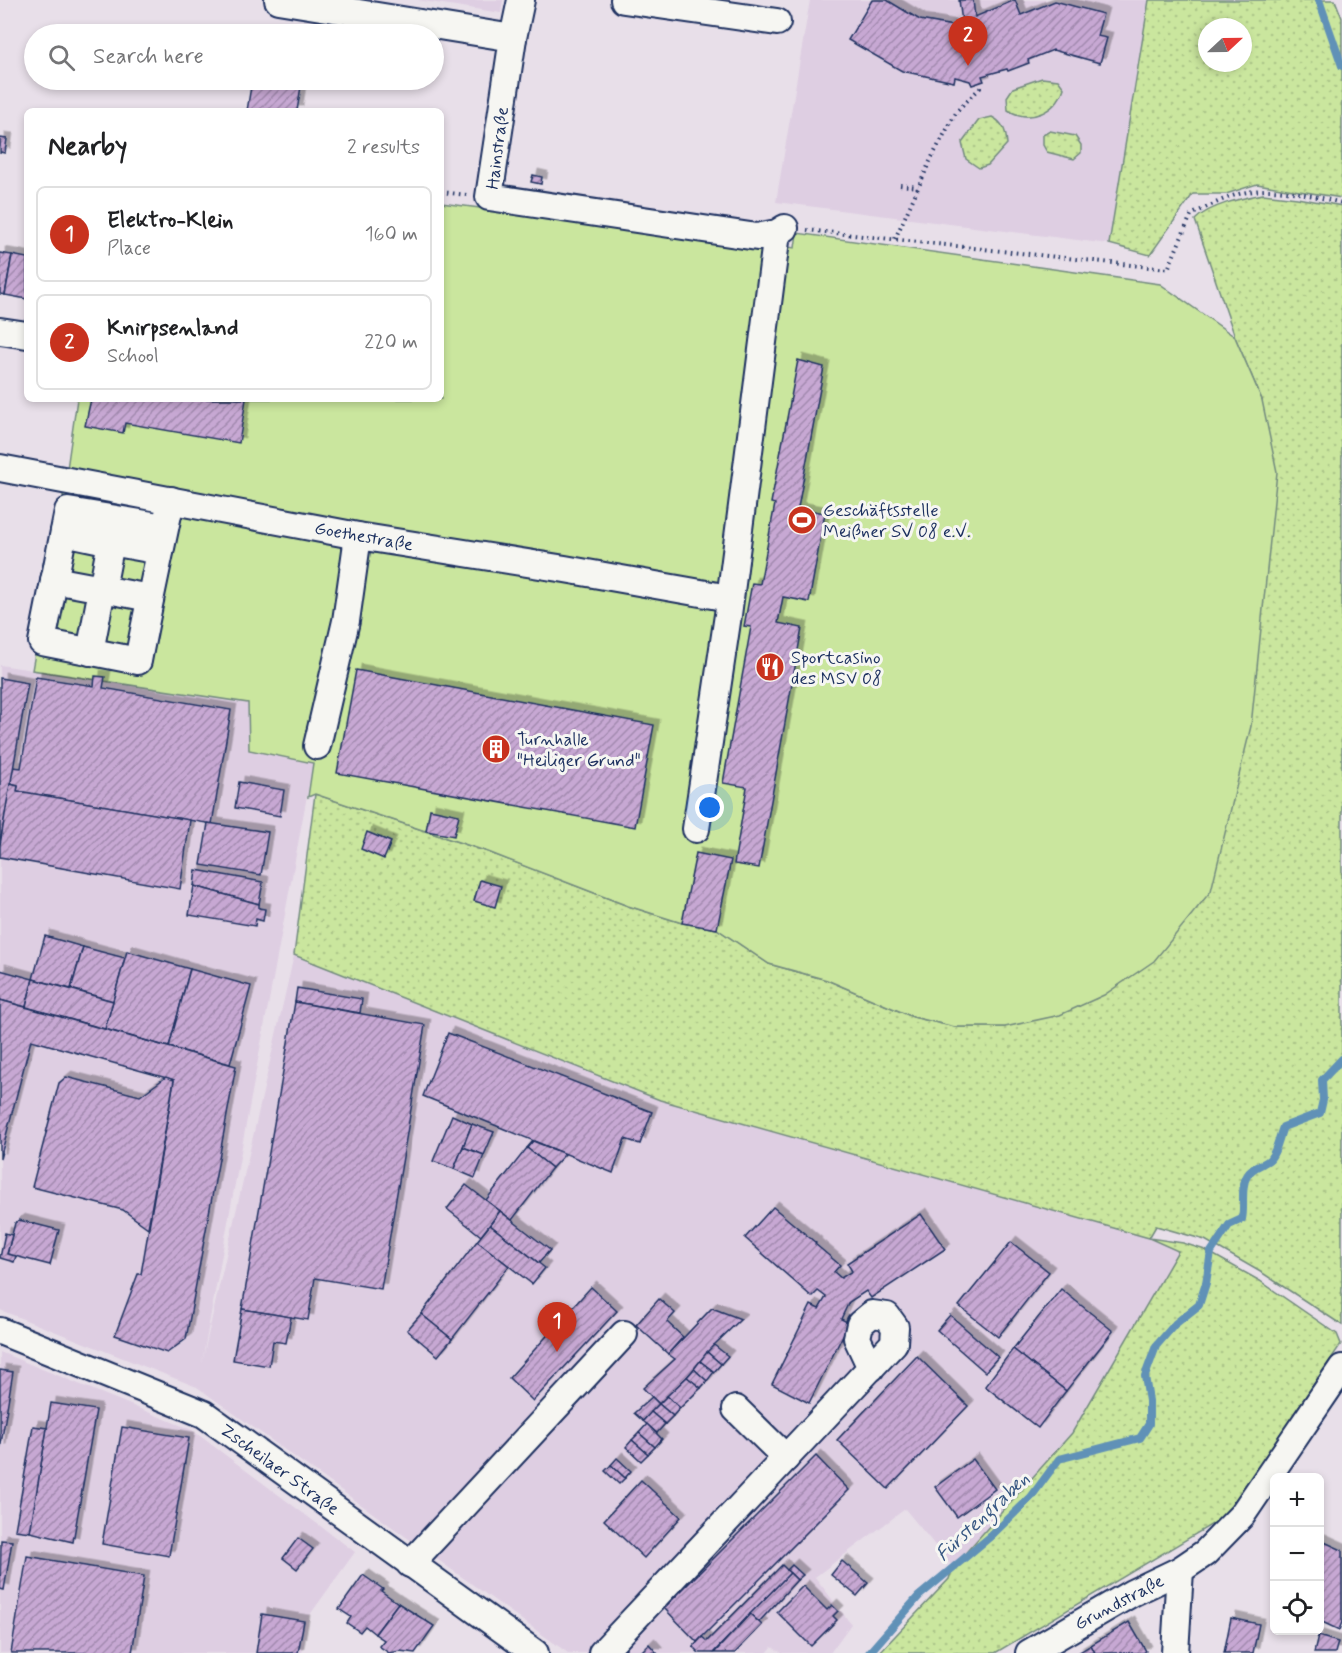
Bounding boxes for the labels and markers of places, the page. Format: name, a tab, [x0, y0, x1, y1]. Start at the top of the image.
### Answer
pin: 2	[948, 16, 988, 66]
place label: Geschäftsstelle Meißner SV 08 e.V.	[823, 499, 971, 544]
sports icon: Geschäftsstelle Meißner SV 08 e.V.	[786, 504, 818, 536]
place label: Sportcasino des MSV 08	[791, 646, 882, 691]
restaurant icon: Sportcasino des MSV 08	[754, 651, 786, 683]
place label: Turnhalle "Heiliger Grund"	[517, 728, 641, 773]
building icon: Turnhalle "Heiliger Grund"	[480, 733, 512, 765]
pin: 1	[538, 1302, 576, 1352]

